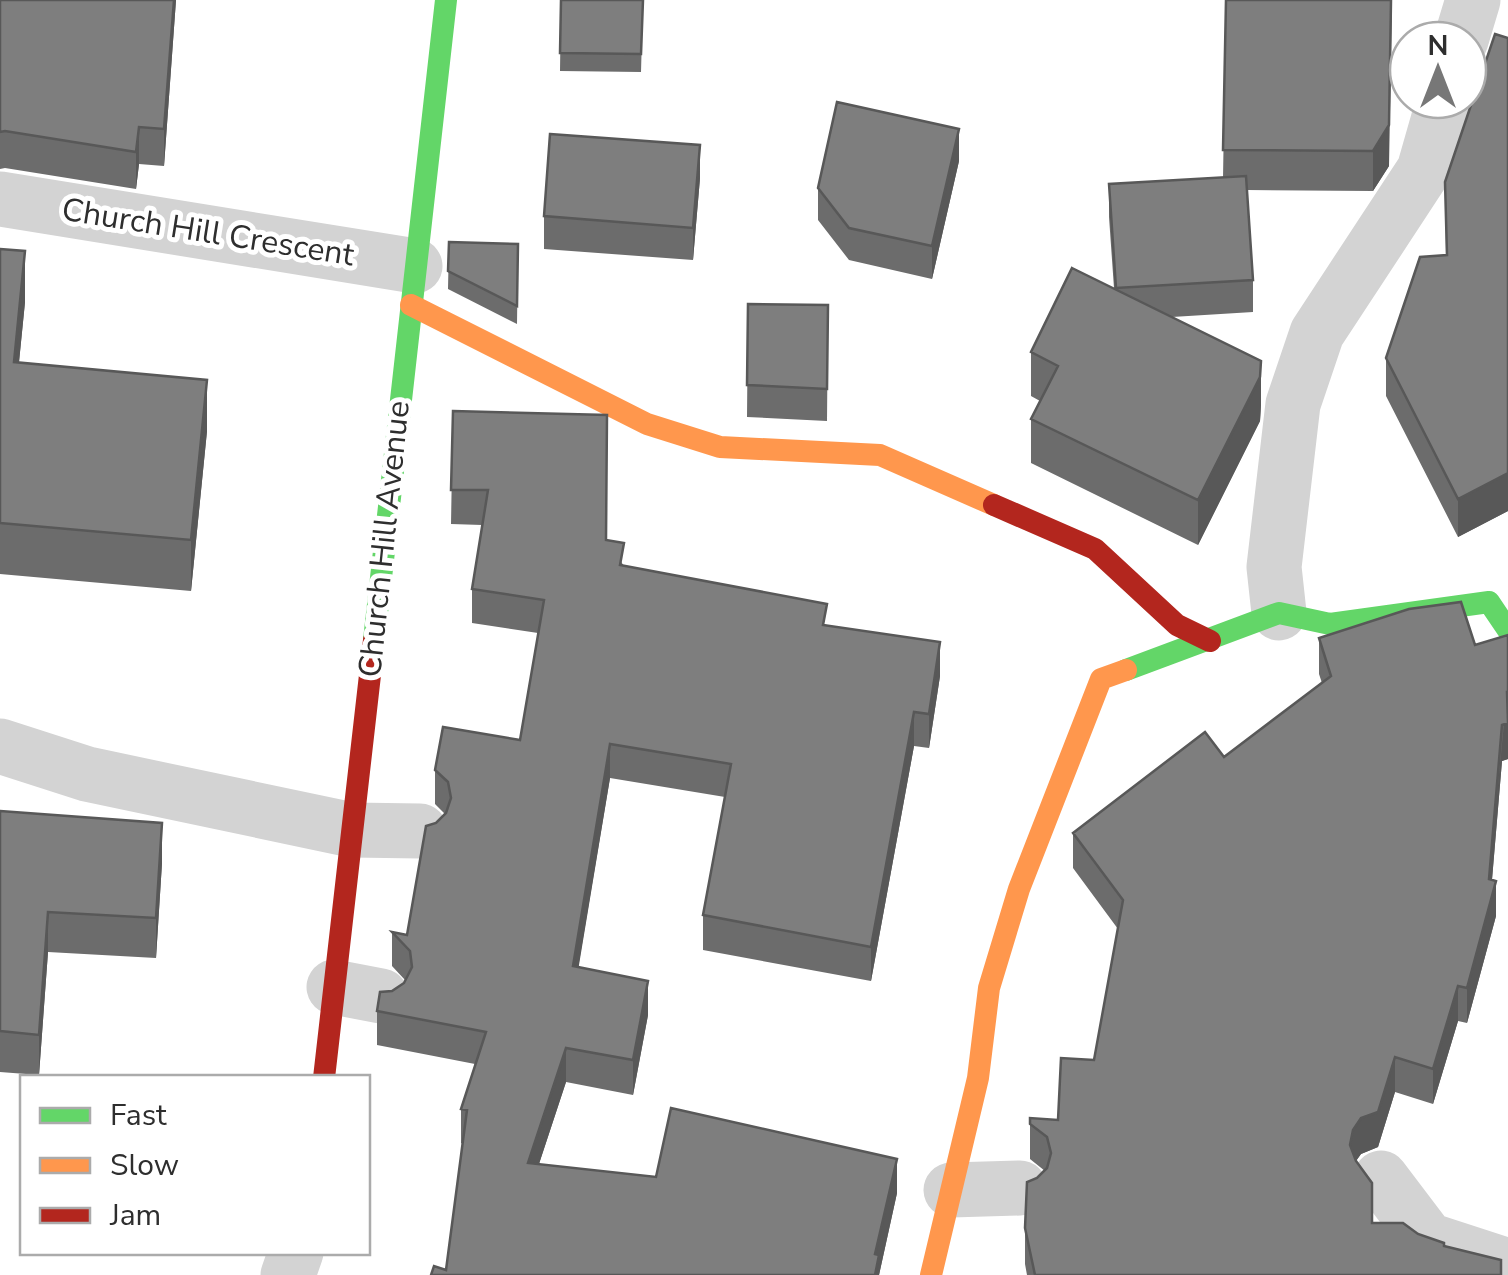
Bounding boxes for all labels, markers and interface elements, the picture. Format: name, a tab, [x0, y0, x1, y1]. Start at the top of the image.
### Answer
north arrow	[1388, 20, 1488, 120]
text: N	[1428, 27, 1448, 65]
street label: Church Hill Crescent	[59, 188, 358, 276]
street label: Church Hill Avenue	[348, 399, 420, 679]
legend	[20, 1075, 370, 1255]
text: Fast	[110, 1095, 167, 1136]
text: Slow	[110, 1145, 179, 1186]
text: Jam	[109, 1195, 161, 1236]

